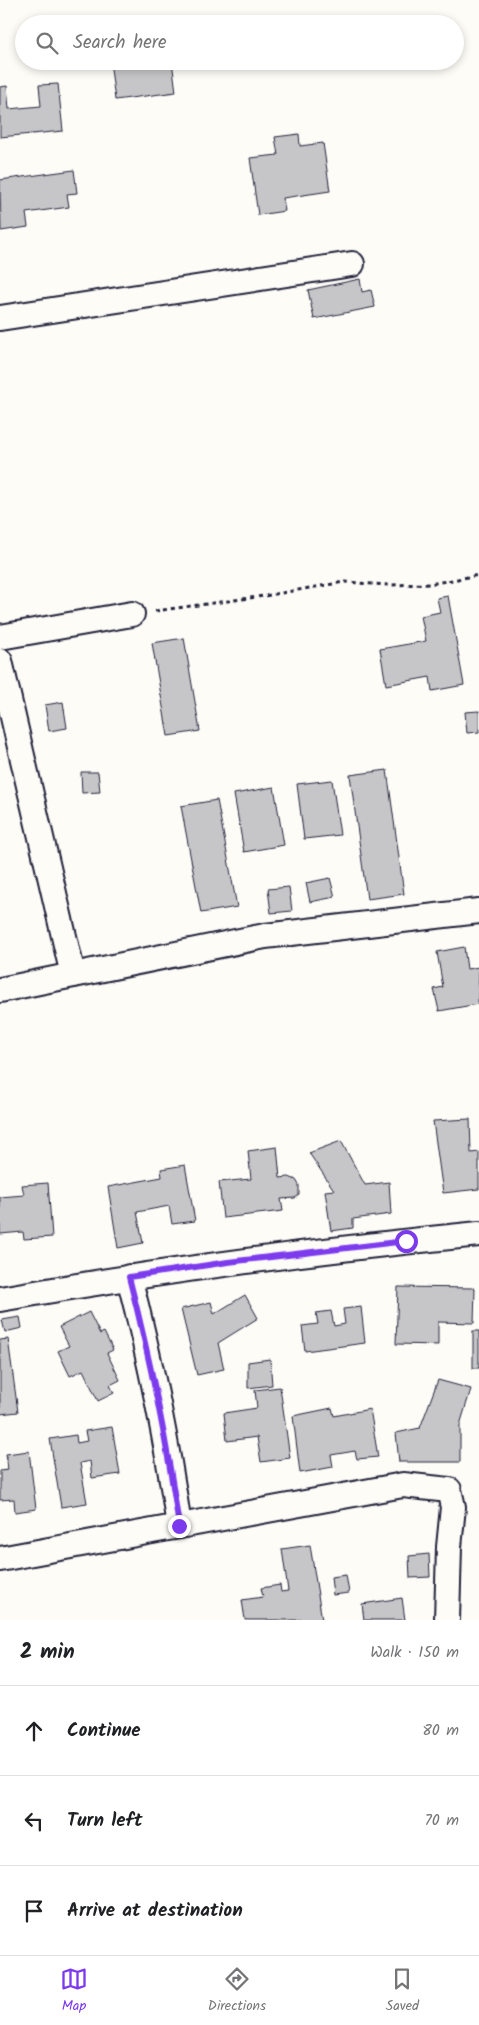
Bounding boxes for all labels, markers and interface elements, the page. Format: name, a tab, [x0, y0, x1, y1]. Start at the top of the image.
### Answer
search box	[15, 15, 464, 70]
text: Search here	[73, 28, 167, 58]
icon: search	[33, 29, 61, 57]
route start	[395, 1230, 418, 1253]
route end	[168, 1515, 191, 1538]
text: 2 min	[20, 1636, 75, 1669]
text: Walk · 150 m	[370, 1640, 459, 1665]
text: Continue	[67, 1716, 140, 1746]
icon: ahead	[20, 1717, 48, 1745]
text: 80 m	[422, 1718, 459, 1743]
text: Turn left	[67, 1806, 142, 1836]
icon: left	[20, 1807, 48, 1835]
text: 70 m	[424, 1808, 459, 1833]
text: Arrive at destination	[67, 1896, 243, 1926]
icon: arrive	[20, 1897, 48, 1925]
tab: Map	[60, 1965, 88, 2017]
tab: Directions	[208, 1965, 266, 2017]
tab: Saved	[386, 1965, 419, 2017]

